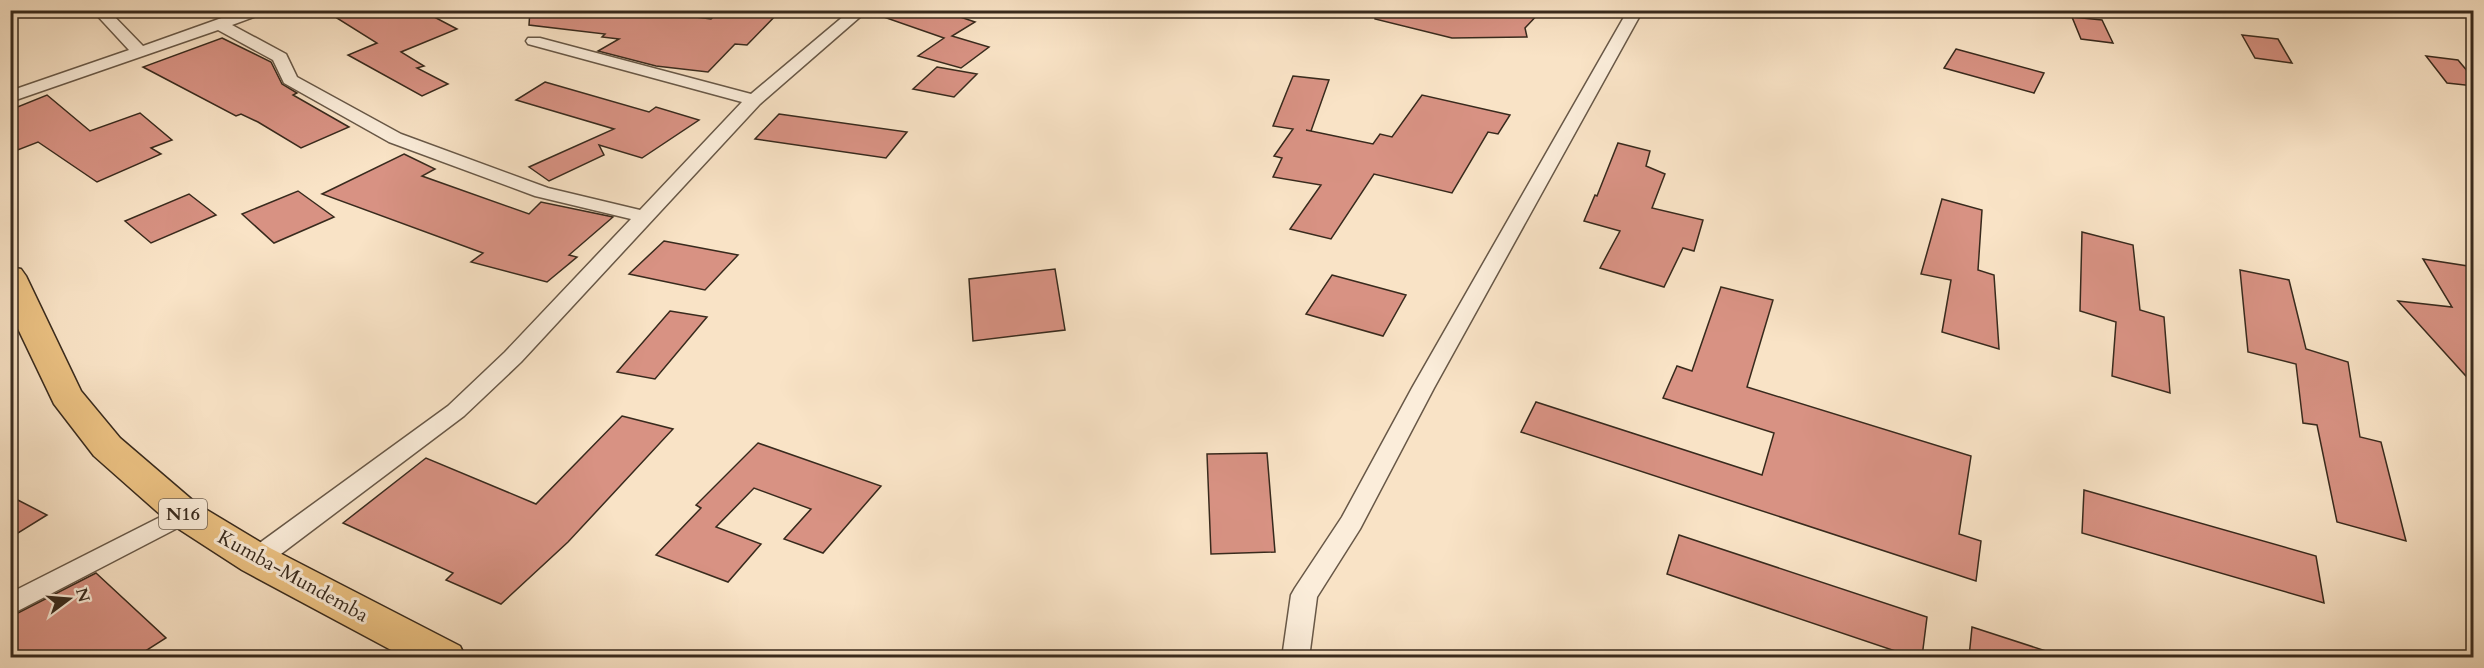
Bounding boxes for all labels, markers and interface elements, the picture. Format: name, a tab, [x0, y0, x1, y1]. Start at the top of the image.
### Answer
road number: N16	[159, 499, 207, 529]
street label: Kumba-Mundemba	[213, 523, 373, 629]
north arrow	[39, 569, 99, 629]
text: N	[70, 585, 95, 605]

